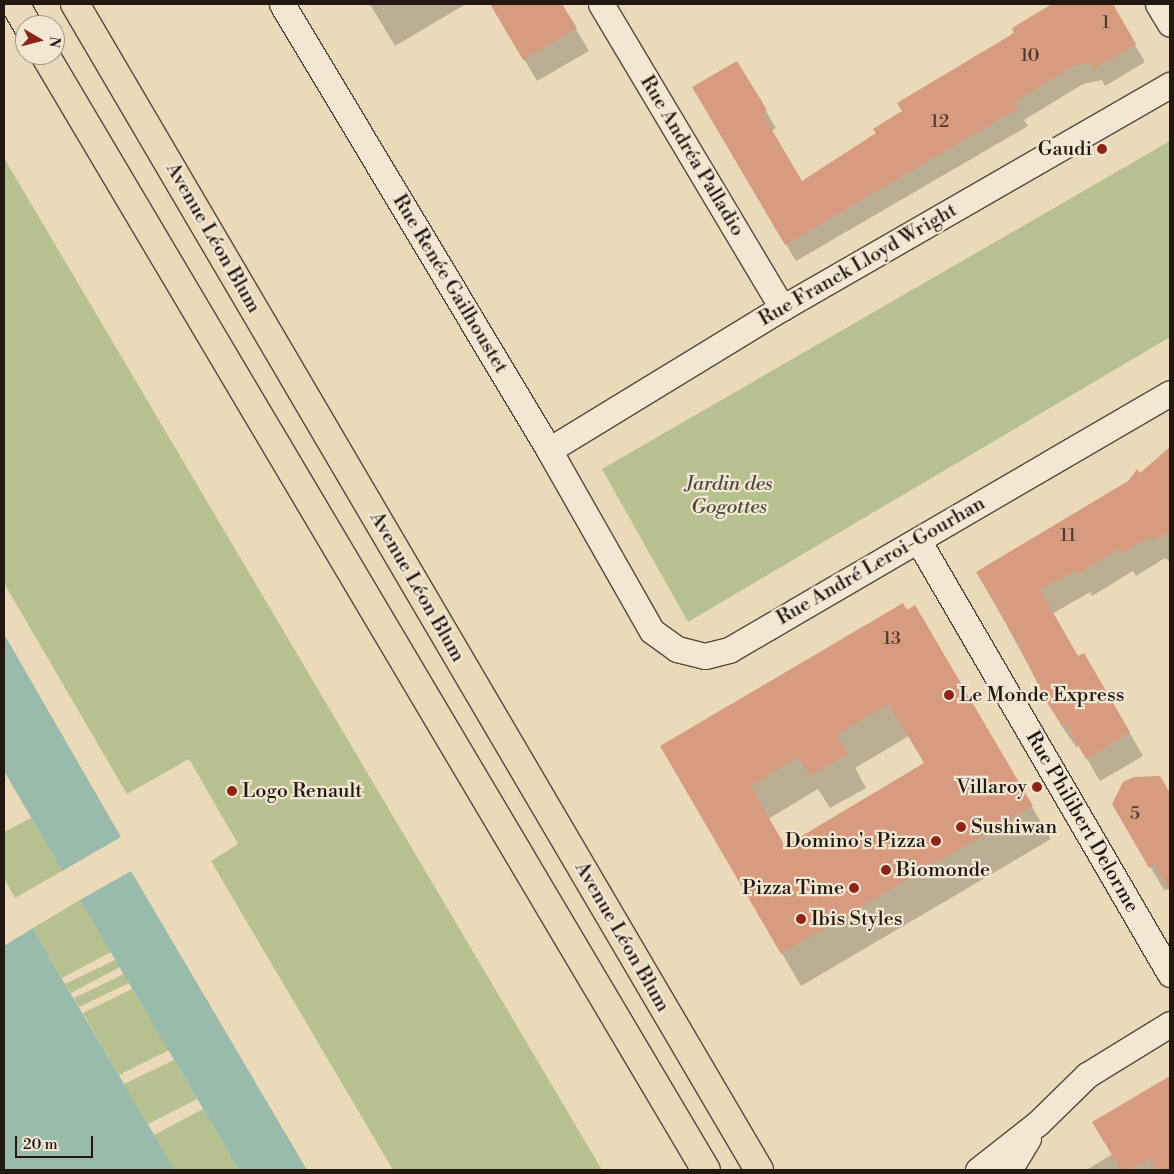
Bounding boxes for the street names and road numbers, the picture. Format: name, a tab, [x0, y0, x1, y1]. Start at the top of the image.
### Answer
street label: Rue Andréa Palladio	[635, 71, 749, 241]
street label: Avenue Léon Blum	[160, 159, 266, 317]
street label: Rue Renée Gailhoustet	[387, 190, 513, 378]
street label: Rue Franck Lloyd Wright	[755, 198, 961, 332]
street label: Rue André Leroi-Gourhan	[772, 491, 990, 631]
street label: Avenue Léon Blum	[364, 508, 470, 666]
street label: Rue Philibert Delorme	[1020, 727, 1144, 917]
street label: Avenue Léon Blum	[569, 858, 675, 1016]

